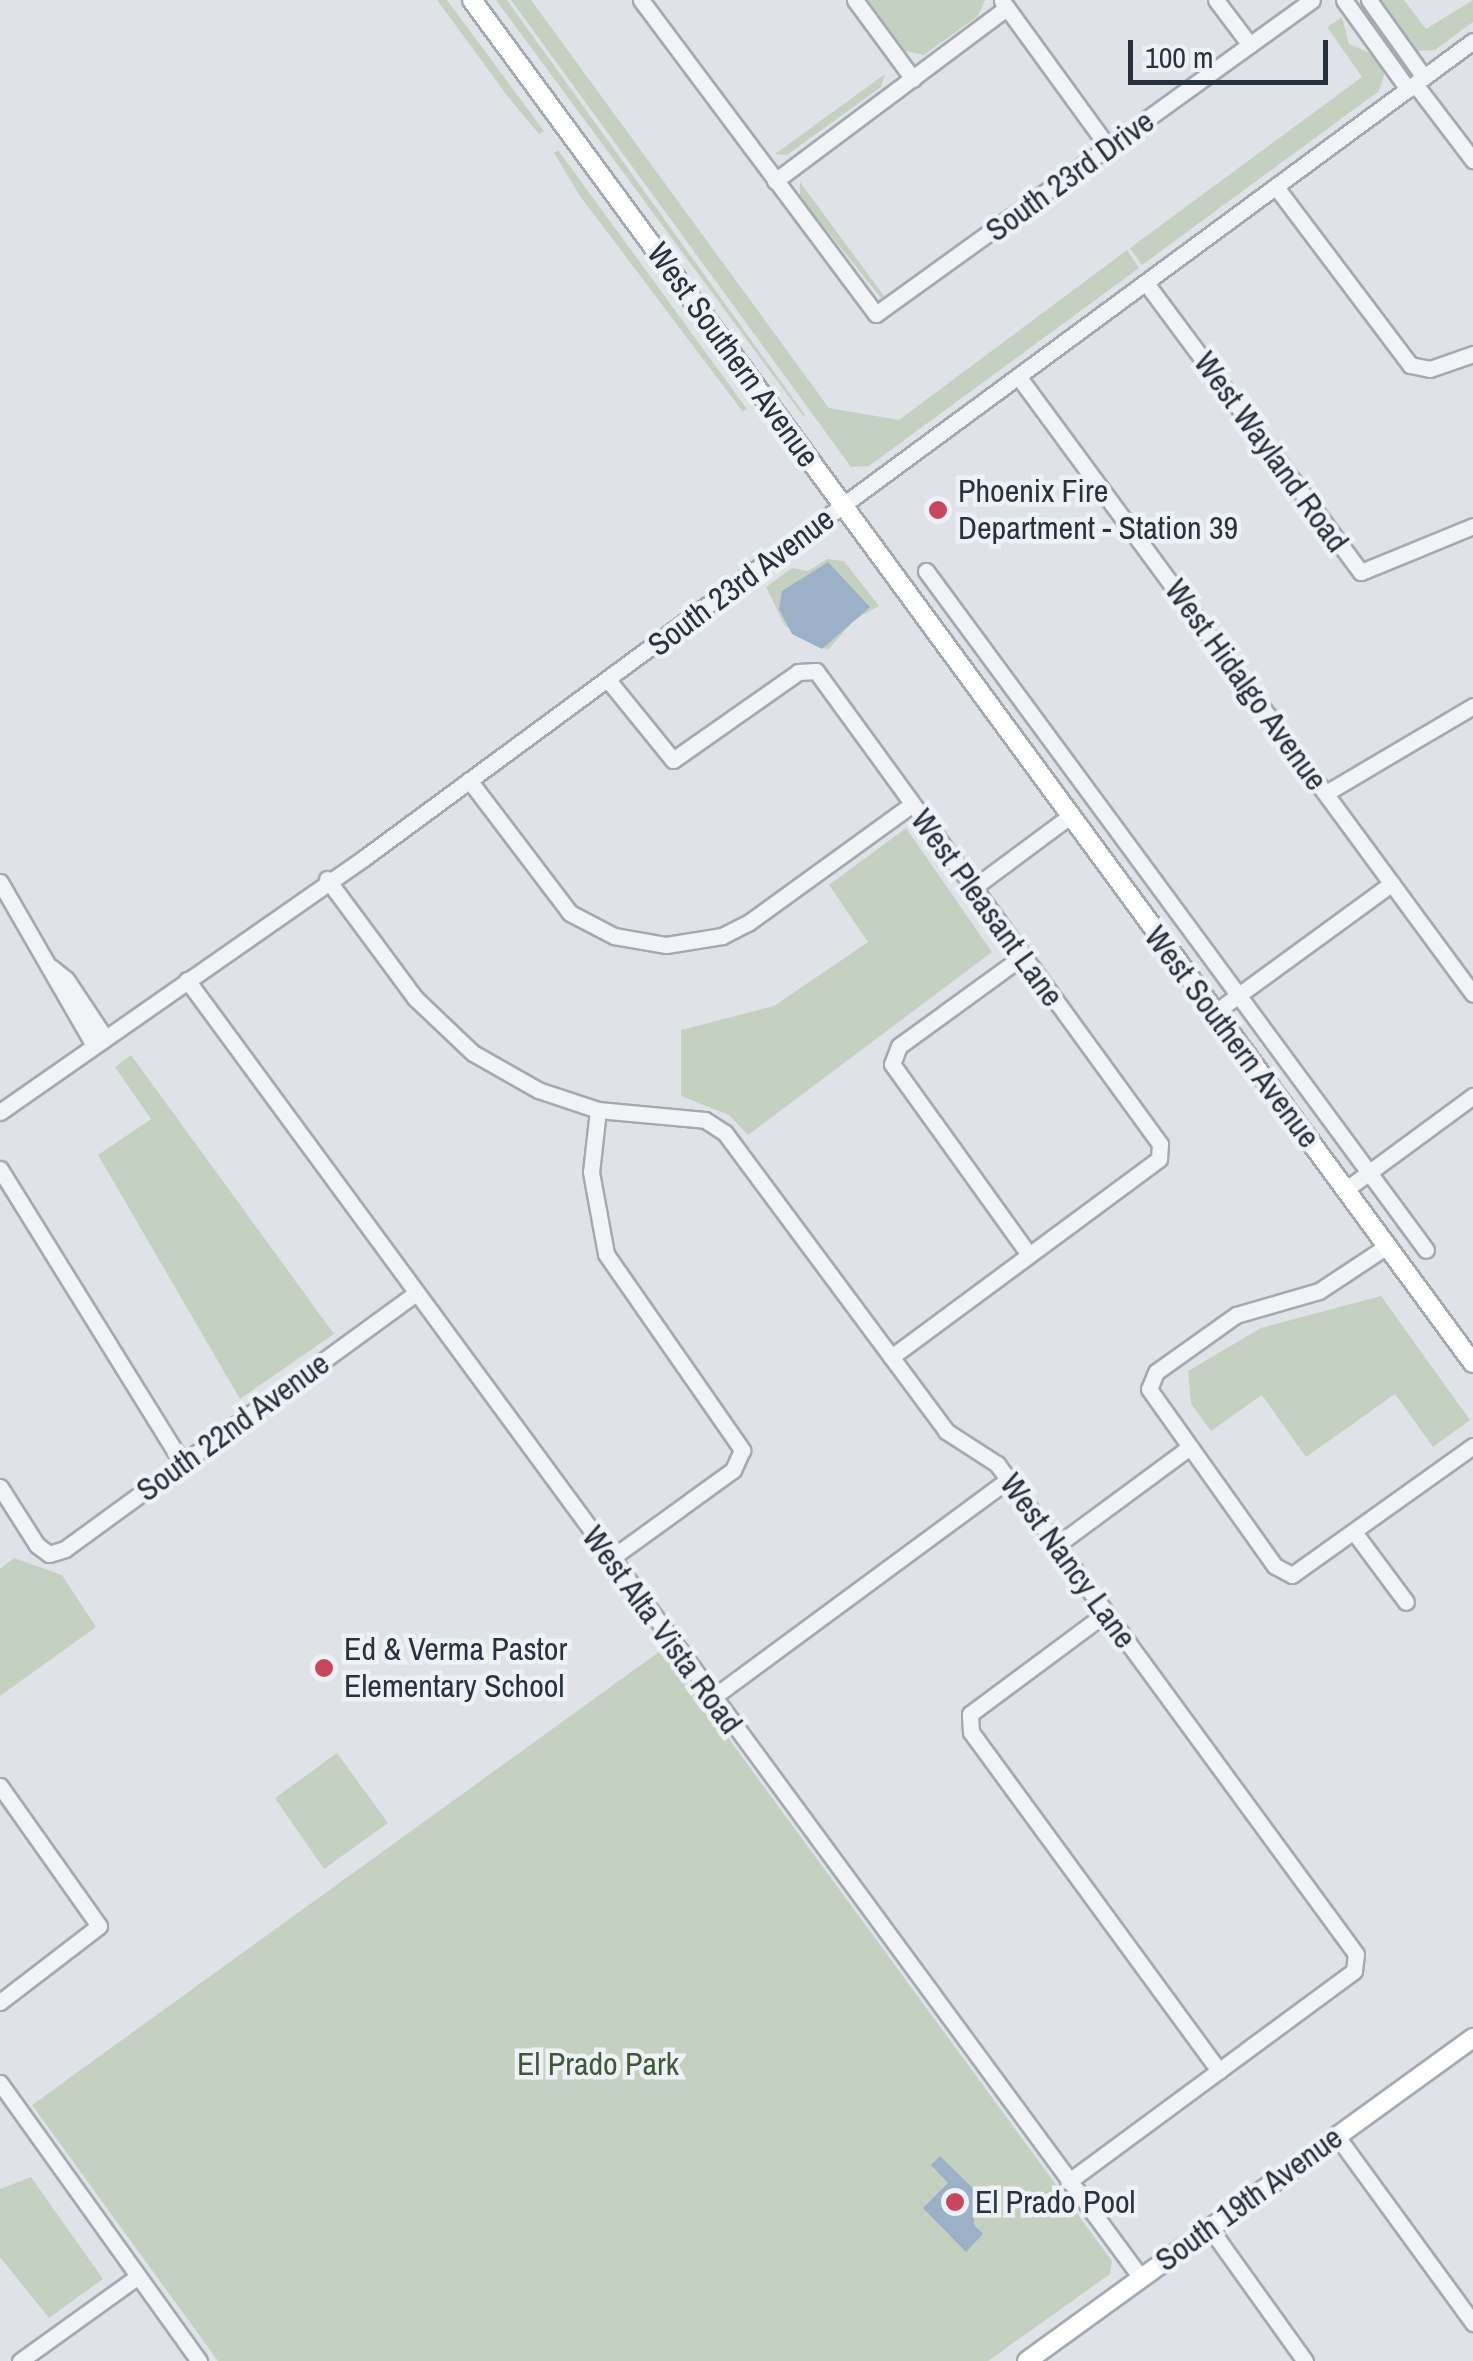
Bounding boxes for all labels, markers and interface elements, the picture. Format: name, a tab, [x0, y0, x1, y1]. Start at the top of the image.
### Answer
scale bar	[1133, 20, 1333, 82]
text: 100 m	[1145, 37, 1213, 77]
street label: South 23rd Drive	[978, 102, 1162, 250]
street label: West Southern Avenue	[638, 235, 828, 475]
street label: West Wayland Road	[1186, 345, 1356, 559]
place label: Phoenix Fire Department - Station 39	[958, 473, 1238, 548]
street label: South 23rd Avenue	[640, 499, 842, 665]
marker: Phoenix Fire Department - Station 39	[927, 499, 949, 521]
street label: West Hidalgo Avenue	[1156, 571, 1336, 799]
street label: West Pleasant Lane	[903, 802, 1071, 1014]
street label: West Southern Avenue	[1136, 918, 1328, 1156]
street label: South 22nd Avenue	[129, 1344, 337, 1510]
street label: West Nancy Lane	[992, 1466, 1144, 1656]
street label: West Alta Vista Road	[573, 1518, 751, 1742]
place label: Ed & Verma Pastor Elementary School	[344, 1631, 567, 1706]
marker: Ed & Verma Pastor Elementary School	[313, 1657, 335, 1679]
park label: El Prado Park	[517, 2045, 679, 2083]
street label: South 19th Avenue	[1148, 2118, 1350, 2280]
place label: El Prado Pool	[975, 2183, 1135, 2221]
marker: El Prado Pool	[944, 2191, 966, 2213]

